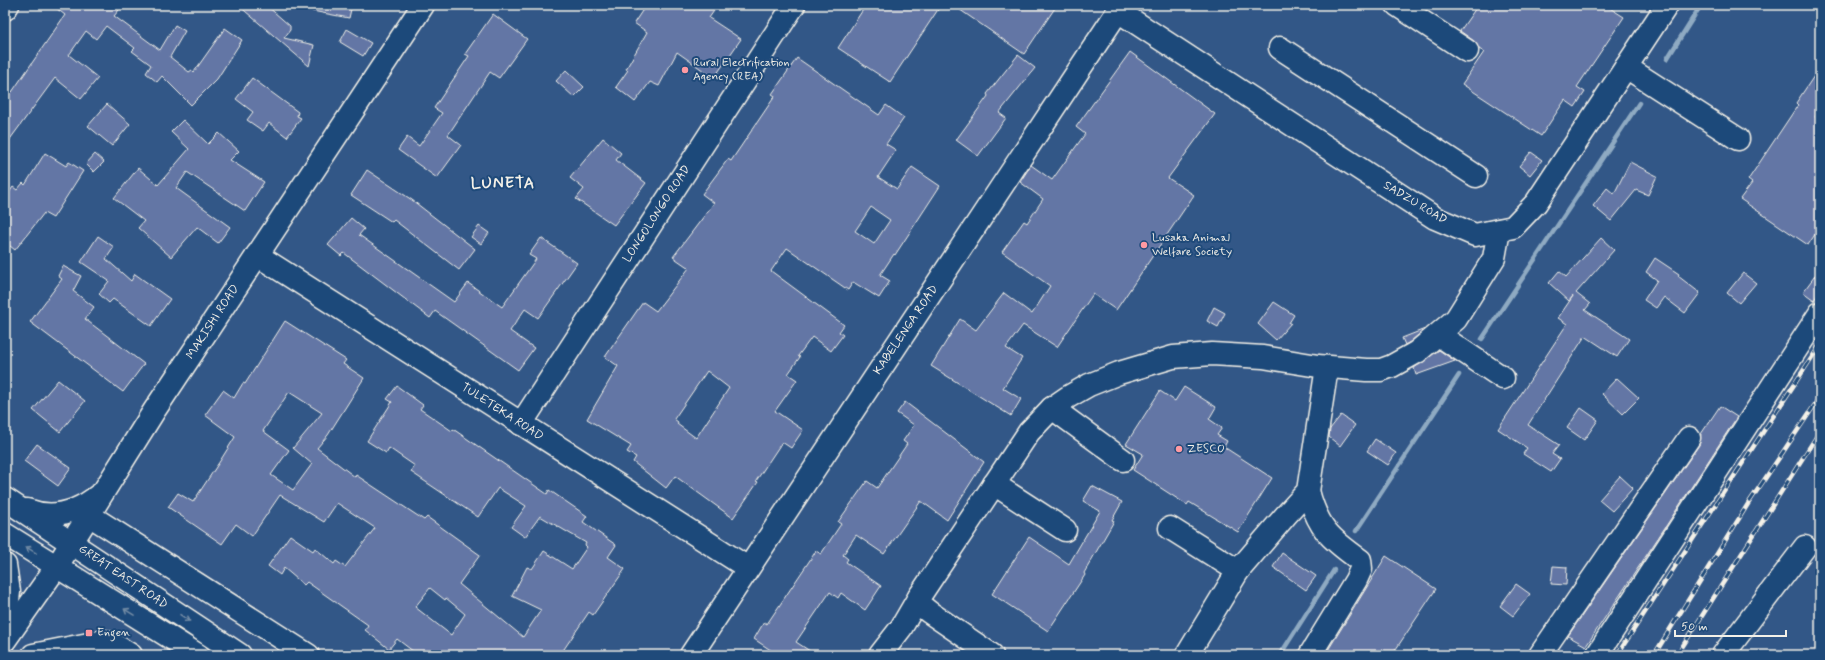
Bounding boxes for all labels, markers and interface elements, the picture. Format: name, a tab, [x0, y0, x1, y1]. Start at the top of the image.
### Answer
place label: Rural Electrification Agency (REA)	[693, 55, 789, 85]
marker: Rural Electrification Agency (REA)	[680, 65, 690, 75]
street label: LONGOLONGO ROAD	[620, 162, 695, 266]
district label: LUNETA	[471, 173, 535, 194]
street label: SADZU ROAD	[1380, 178, 1450, 228]
place label: Lusaka Animal Welfare Society	[1152, 230, 1232, 260]
marker: Lusaka Animal Welfare Society	[1139, 240, 1149, 250]
street label: MAKISHI ROAD	[183, 282, 243, 362]
street label: KABELENGA ROAD	[870, 282, 942, 378]
street label: TULETEKA ROAD	[458, 379, 546, 445]
place label: ZESCO	[1187, 441, 1225, 457]
marker: ZESCO	[1174, 444, 1184, 454]
street label: GREAT EAST ROAD	[75, 541, 171, 613]
one-way arrow	[26, 546, 37, 554]
one-way arrow	[123, 607, 135, 615]
scale bar	[1675, 612, 1786, 638]
one-way arrow	[180, 614, 191, 623]
text: 50 m	[1681, 619, 1708, 635]
place label: Engen	[97, 625, 131, 642]
marker: Engen	[84, 628, 94, 638]

